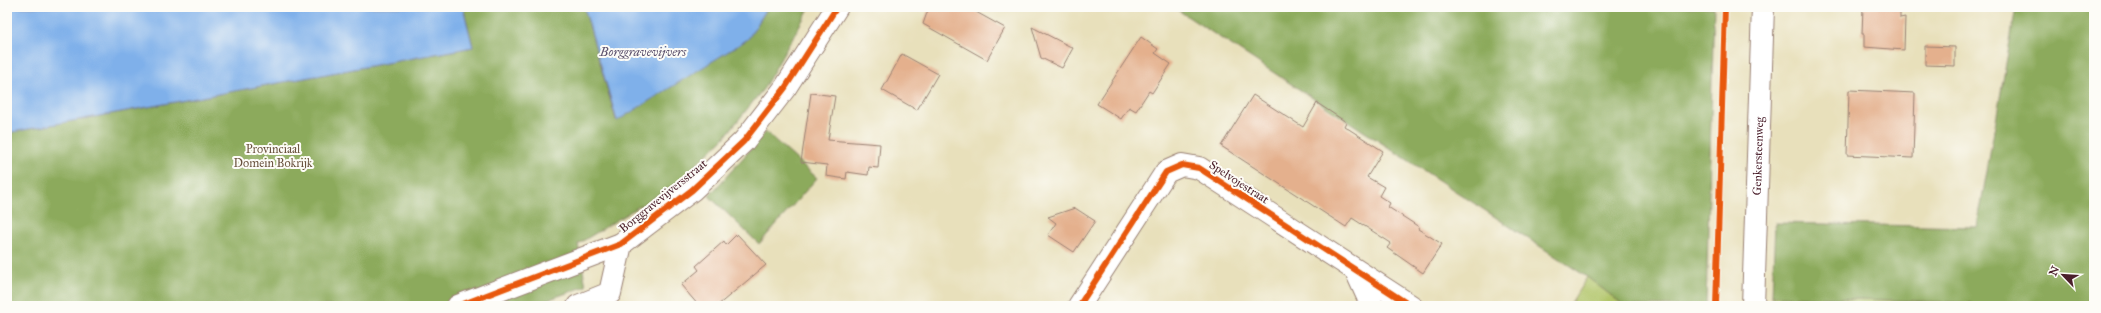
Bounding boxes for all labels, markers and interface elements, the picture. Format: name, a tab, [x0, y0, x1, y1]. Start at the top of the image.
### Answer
water label: Borggravevijvers	[599, 44, 687, 60]
street label: Genkersteenweg	[1750, 116, 1767, 196]
park label: Provinciaal Domein Bokrijk	[234, 142, 313, 170]
street label: Borggravevijversstraat	[616, 156, 711, 236]
street label: Spelvojestraat	[1207, 158, 1272, 207]
north arrow	[2043, 255, 2083, 295]
text: N	[2047, 263, 2063, 278]

